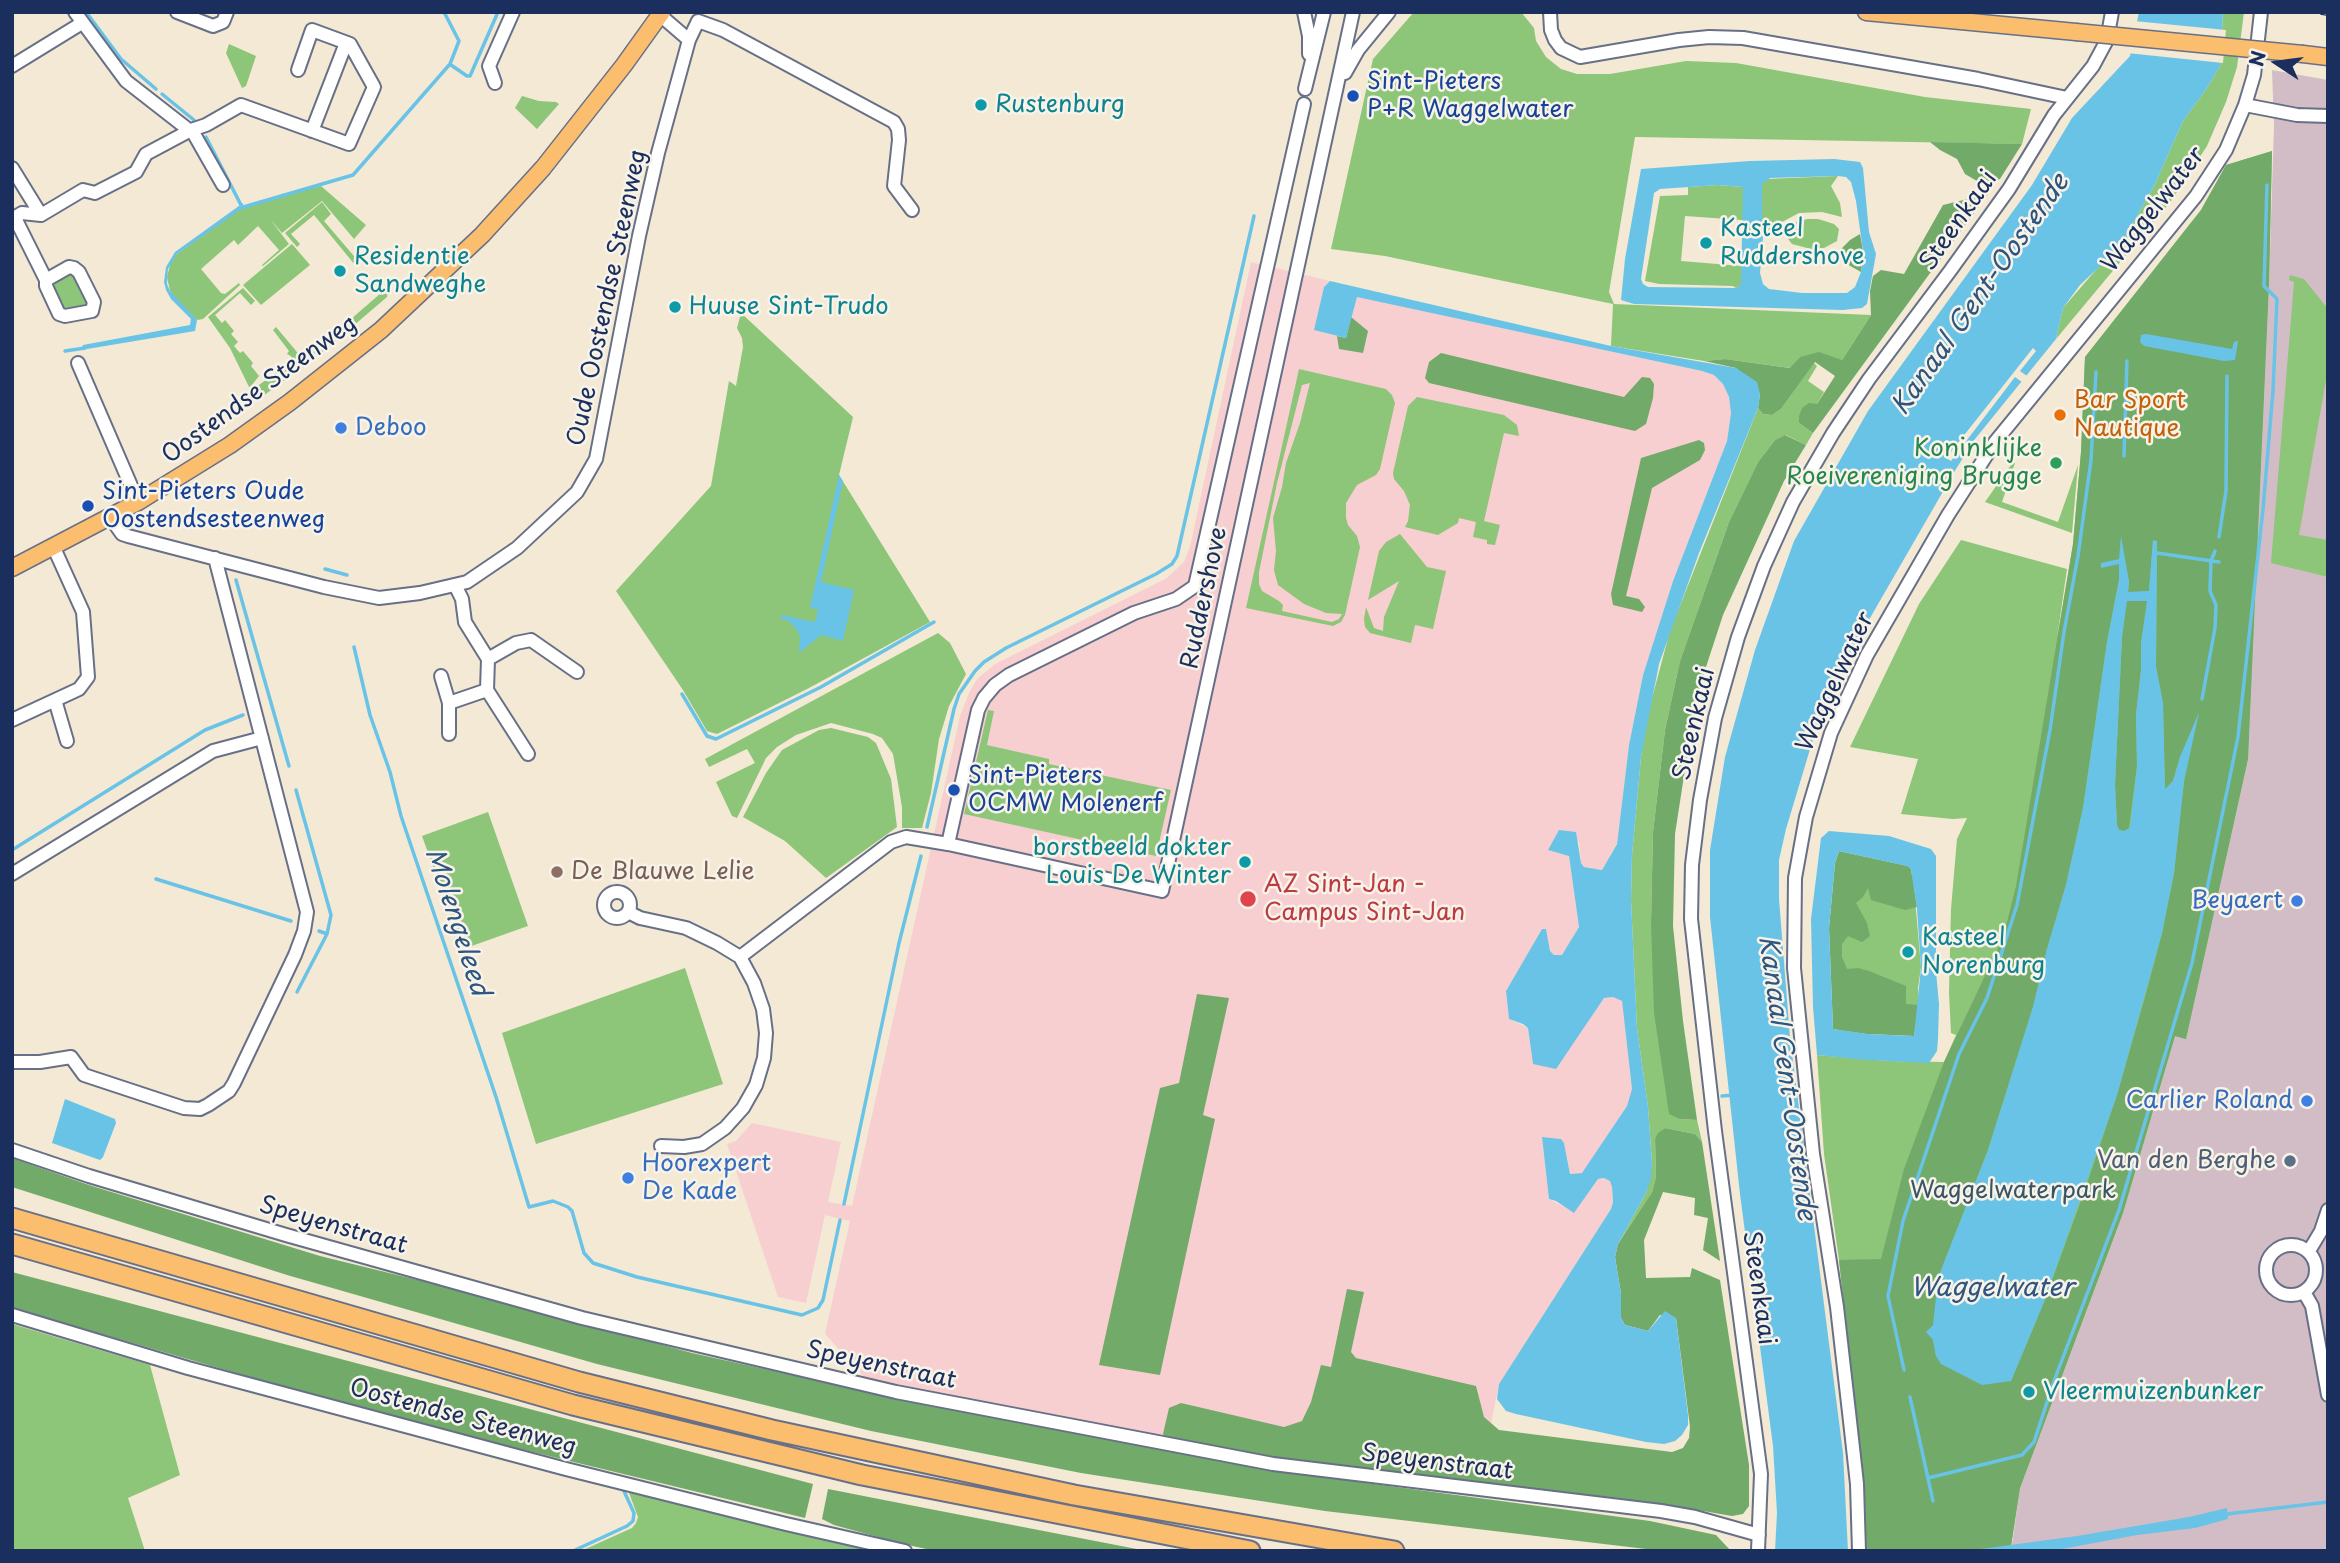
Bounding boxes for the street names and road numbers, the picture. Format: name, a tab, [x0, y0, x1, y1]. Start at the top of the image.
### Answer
street label: Waggelwater	[2096, 142, 2212, 278]
street label: Oude Oostendse Steenweg	[562, 147, 654, 449]
street label: Steenkaai	[1914, 166, 2004, 276]
street label: Oostendse Steenweg	[157, 310, 363, 470]
street label: Ruddershove	[1176, 524, 1234, 672]
street label: Waggelwater	[1791, 607, 1881, 757]
street label: Steenkaai	[1668, 665, 1722, 783]
street label: Speyenstraat	[256, 1191, 410, 1261]
street label: Steenkaai	[1736, 1229, 1780, 1347]
street label: Speyenstraat	[803, 1336, 959, 1396]
street label: Oostendse Steenweg	[346, 1374, 580, 1462]
street label: Speyenstraat	[1359, 1439, 1515, 1487]

